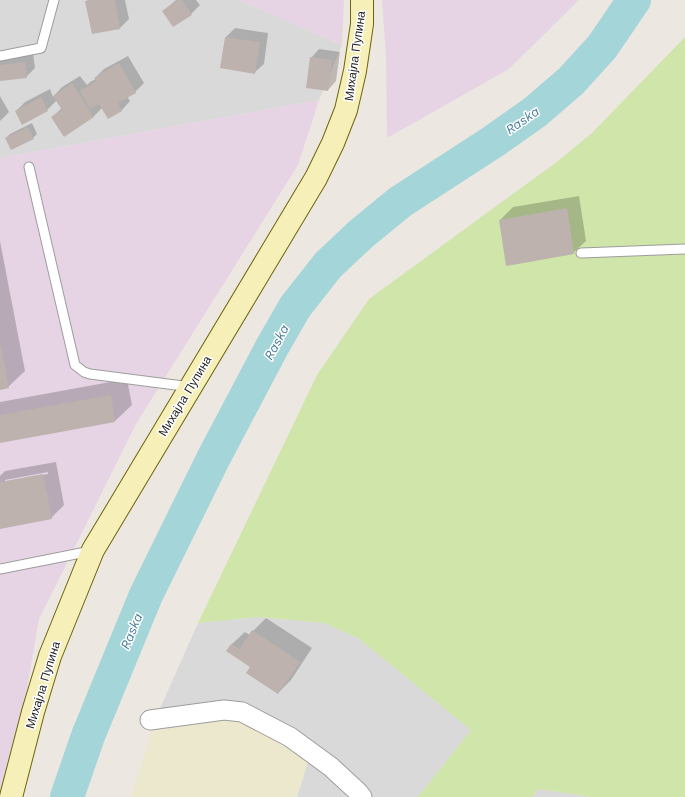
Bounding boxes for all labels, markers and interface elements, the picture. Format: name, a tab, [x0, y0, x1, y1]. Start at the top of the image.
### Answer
street label: Михајла Пупина	[342, 10, 368, 102]
water label: Raska	[503, 104, 542, 137]
water label: Raska	[261, 322, 292, 362]
street label: Михајла Пупина	[156, 353, 215, 439]
water label: Raska	[117, 611, 145, 651]
street label: Михајла Пупина	[23, 639, 63, 730]

